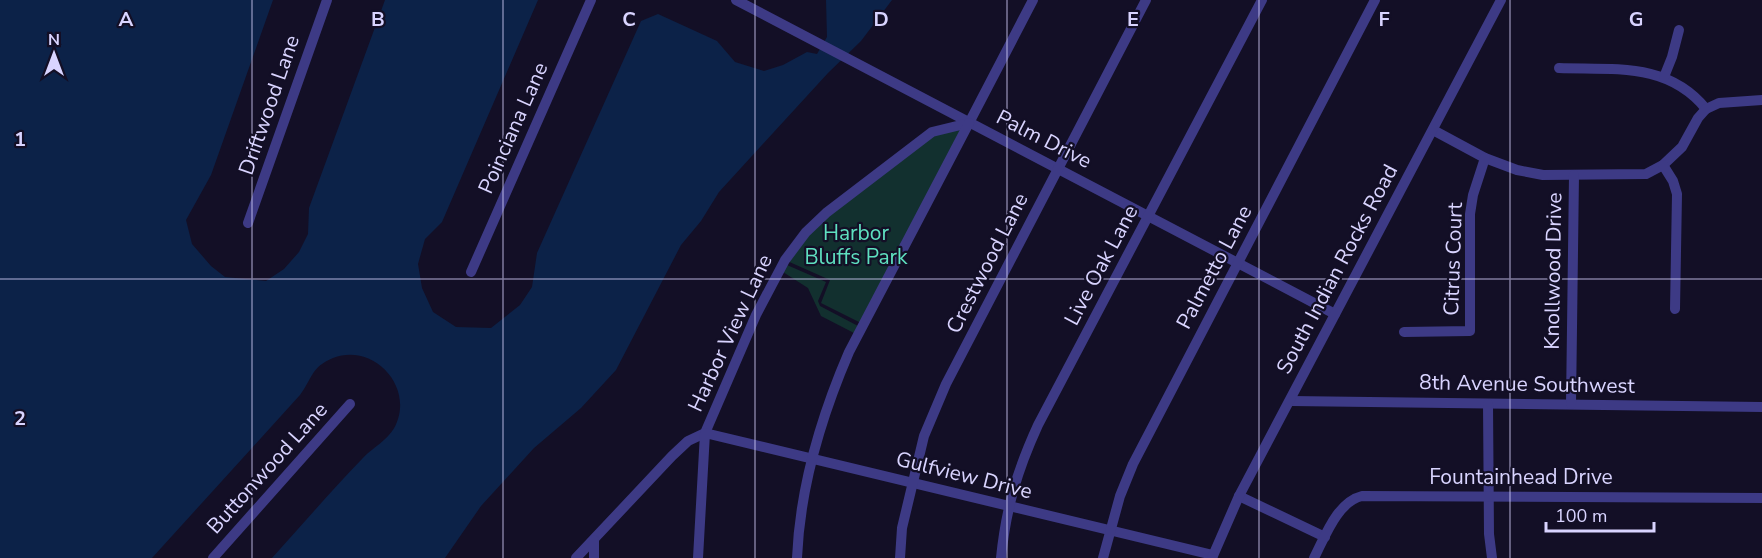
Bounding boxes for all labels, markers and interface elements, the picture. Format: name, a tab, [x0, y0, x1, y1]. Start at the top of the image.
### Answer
text: A	[119, 6, 134, 33]
text: B	[371, 6, 385, 33]
text: C	[622, 6, 636, 33]
text: D	[873, 6, 889, 33]
text: E	[1127, 6, 1139, 33]
text: F	[1378, 6, 1390, 33]
text: G	[1629, 6, 1643, 33]
north arrow	[24, 24, 84, 84]
text: N	[48, 29, 60, 51]
street label: Driftwood Lane	[232, 31, 306, 179]
street label: Poinciana Lane	[472, 58, 554, 198]
street label: Palm Drive	[992, 103, 1096, 175]
text: 1	[14, 126, 26, 153]
street label: South Indian Rocks Road	[1270, 159, 1404, 379]
street label: Crestwood Lane	[939, 188, 1035, 338]
street label: Knollwood Drive	[1538, 192, 1568, 350]
street label: Live Oak Lane	[1058, 200, 1144, 330]
street label: Palmetto Lane	[1170, 200, 1258, 334]
street label: Citrus Court	[1437, 201, 1469, 316]
park label: Harbor Bluffs Park	[804, 219, 908, 271]
street label: Harbor View Lane	[681, 250, 779, 416]
street label: 8th Avenue Southwest	[1419, 368, 1636, 400]
street label: Buttonwood Lane	[200, 396, 334, 540]
text: 2	[14, 405, 26, 432]
street label: Gulfview Drive	[893, 445, 1035, 505]
street label: Fountainhead Drive	[1429, 463, 1613, 491]
scale bar	[1546, 495, 1654, 533]
text: 100 m	[1555, 504, 1607, 528]

